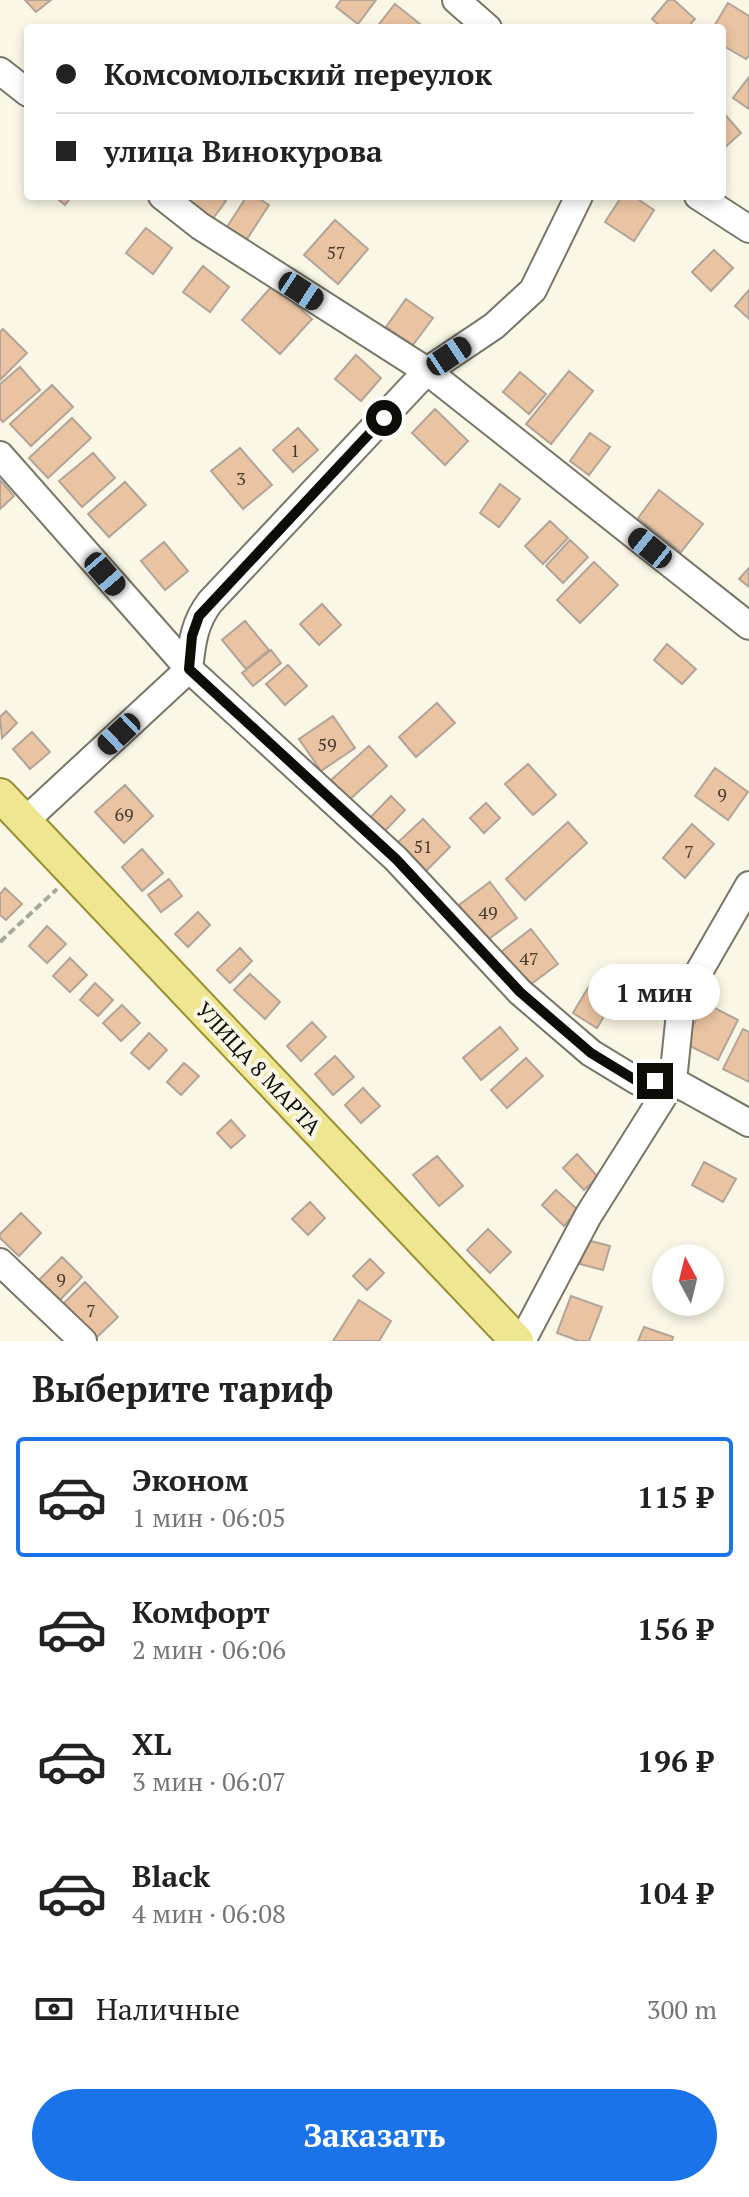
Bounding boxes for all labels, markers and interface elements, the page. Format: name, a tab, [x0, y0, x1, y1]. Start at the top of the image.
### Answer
text: Комсомольский переулок	[104, 54, 492, 94]
text: улица Винокурова	[104, 131, 383, 171]
house number: 57	[326, 240, 346, 264]
car	[274, 268, 328, 314]
car	[422, 333, 476, 379]
route start	[366, 400, 402, 436]
house number: 1	[290, 438, 300, 462]
house number: 3	[236, 466, 246, 490]
car	[624, 524, 676, 572]
car	[80, 548, 130, 600]
car	[93, 709, 145, 759]
house number: 59	[317, 732, 337, 756]
house number: 9	[717, 782, 727, 806]
house number: 69	[114, 802, 134, 826]
house number: 51	[413, 834, 433, 858]
house number: 7	[684, 839, 694, 863]
house number: 49	[478, 900, 498, 924]
house number: 47	[519, 946, 539, 970]
callout: 1 мин	[589, 965, 721, 1021]
text: 1 мин	[615, 975, 693, 1009]
street label: УЛИЦА 8 МАРТА	[190, 995, 329, 1141]
route end	[637, 1063, 673, 1099]
north arrow	[652, 1244, 724, 1316]
map controls	[652, 1244, 724, 1316]
house number: 9	[56, 1267, 66, 1291]
house number: 7	[86, 1298, 96, 1322]
text: Выберите тариф	[32, 1365, 333, 1412]
text: Эконом	[132, 1460, 248, 1500]
icon: car	[36, 1461, 108, 1533]
text: 115 ₽	[637, 1477, 713, 1517]
text: 1 мин · 06:05	[132, 1500, 286, 1534]
text: Комфорт	[132, 1592, 270, 1632]
icon: car	[36, 1593, 108, 1665]
text: 156 ₽	[637, 1609, 713, 1649]
text: 2 мин · 06:06	[132, 1632, 286, 1666]
text: XL	[132, 1724, 171, 1764]
icon: car	[36, 1725, 108, 1797]
text: 196 ₽	[637, 1741, 713, 1781]
text: 3 мин · 06:07	[132, 1764, 286, 1798]
text: Black	[132, 1856, 210, 1896]
icon: car	[36, 1857, 108, 1929]
text: 104 ₽	[637, 1873, 713, 1913]
text: 4 мин · 06:08	[132, 1896, 286, 1930]
icon: cash	[32, 1987, 76, 2031]
text: Наличные	[96, 1989, 240, 2029]
text: 300 m	[647, 1992, 717, 2026]
button: Заказать	[32, 2089, 717, 2181]

